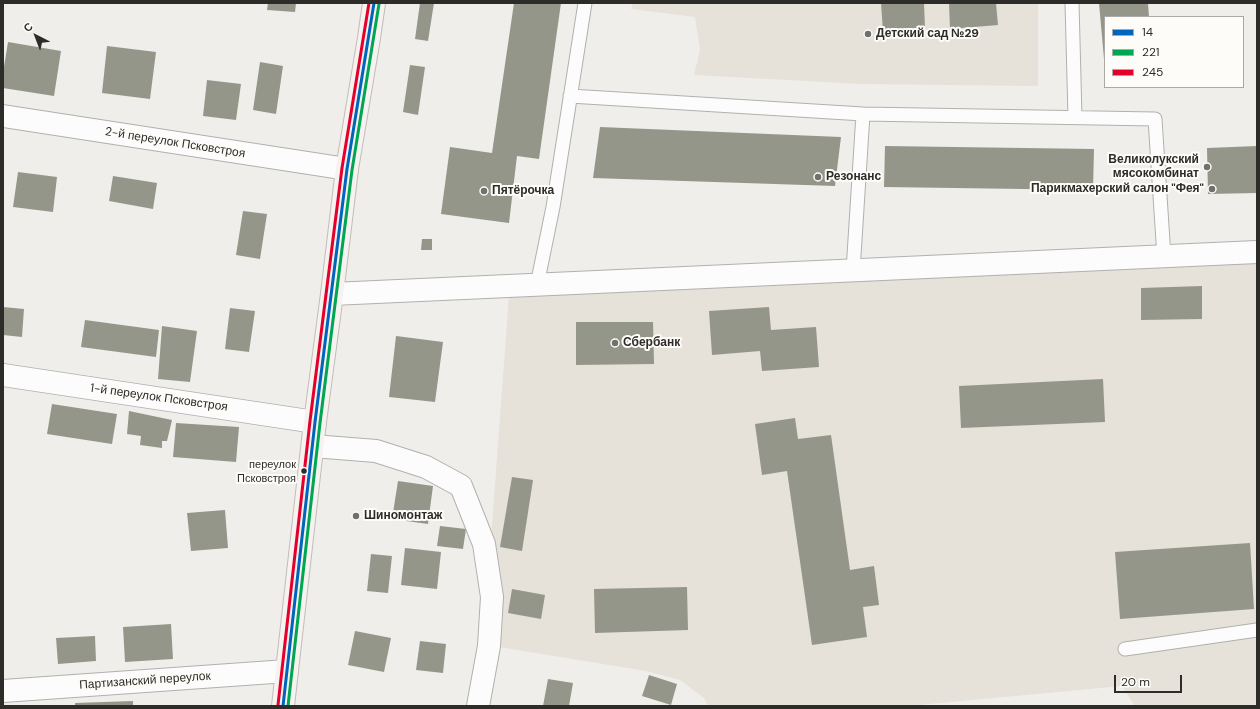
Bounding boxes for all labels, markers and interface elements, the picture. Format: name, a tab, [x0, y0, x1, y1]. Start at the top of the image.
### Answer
north arrow	[16, 16, 56, 56]
legend	[1104, 16, 1244, 88]
text: С	[20, 19, 36, 35]
text: 14	[1142, 24, 1153, 40]
place label: Детский сад №29	[876, 27, 979, 41]
marker: Детский сад №29	[863, 29, 873, 39]
text: 221	[1142, 44, 1160, 60]
text: 245	[1142, 64, 1163, 80]
street label: 2-й переулок Псковстроя	[104, 125, 246, 161]
place label: Великолукский мясокомбинат	[1108, 153, 1199, 181]
marker: Великолукский мясокомбинат	[1202, 162, 1212, 172]
place label: Резонанс	[826, 170, 881, 184]
marker: Резонанс	[813, 172, 823, 182]
place label: Парикмахерский салон "Фея"	[1031, 182, 1204, 196]
place label: Пятёрочка	[492, 184, 554, 198]
marker: Парикмахерский салон "Фея"	[1207, 184, 1217, 194]
marker: Пятёрочка	[479, 186, 489, 196]
place label: Сбербанк	[623, 336, 680, 350]
marker: Сбербанк	[610, 338, 620, 348]
street label: 1-й переулок Псковстроя	[89, 381, 229, 415]
place label: переулок Псковстроя	[237, 458, 296, 484]
marker: переулок Псковстроя	[299, 466, 309, 476]
place label: Шиномонтаж	[364, 509, 442, 523]
marker: Шиномонтаж	[351, 511, 361, 521]
scale bar	[1116, 667, 1184, 693]
street label: Партизанский переулок	[79, 669, 211, 693]
text: 20 m	[1121, 674, 1150, 690]

